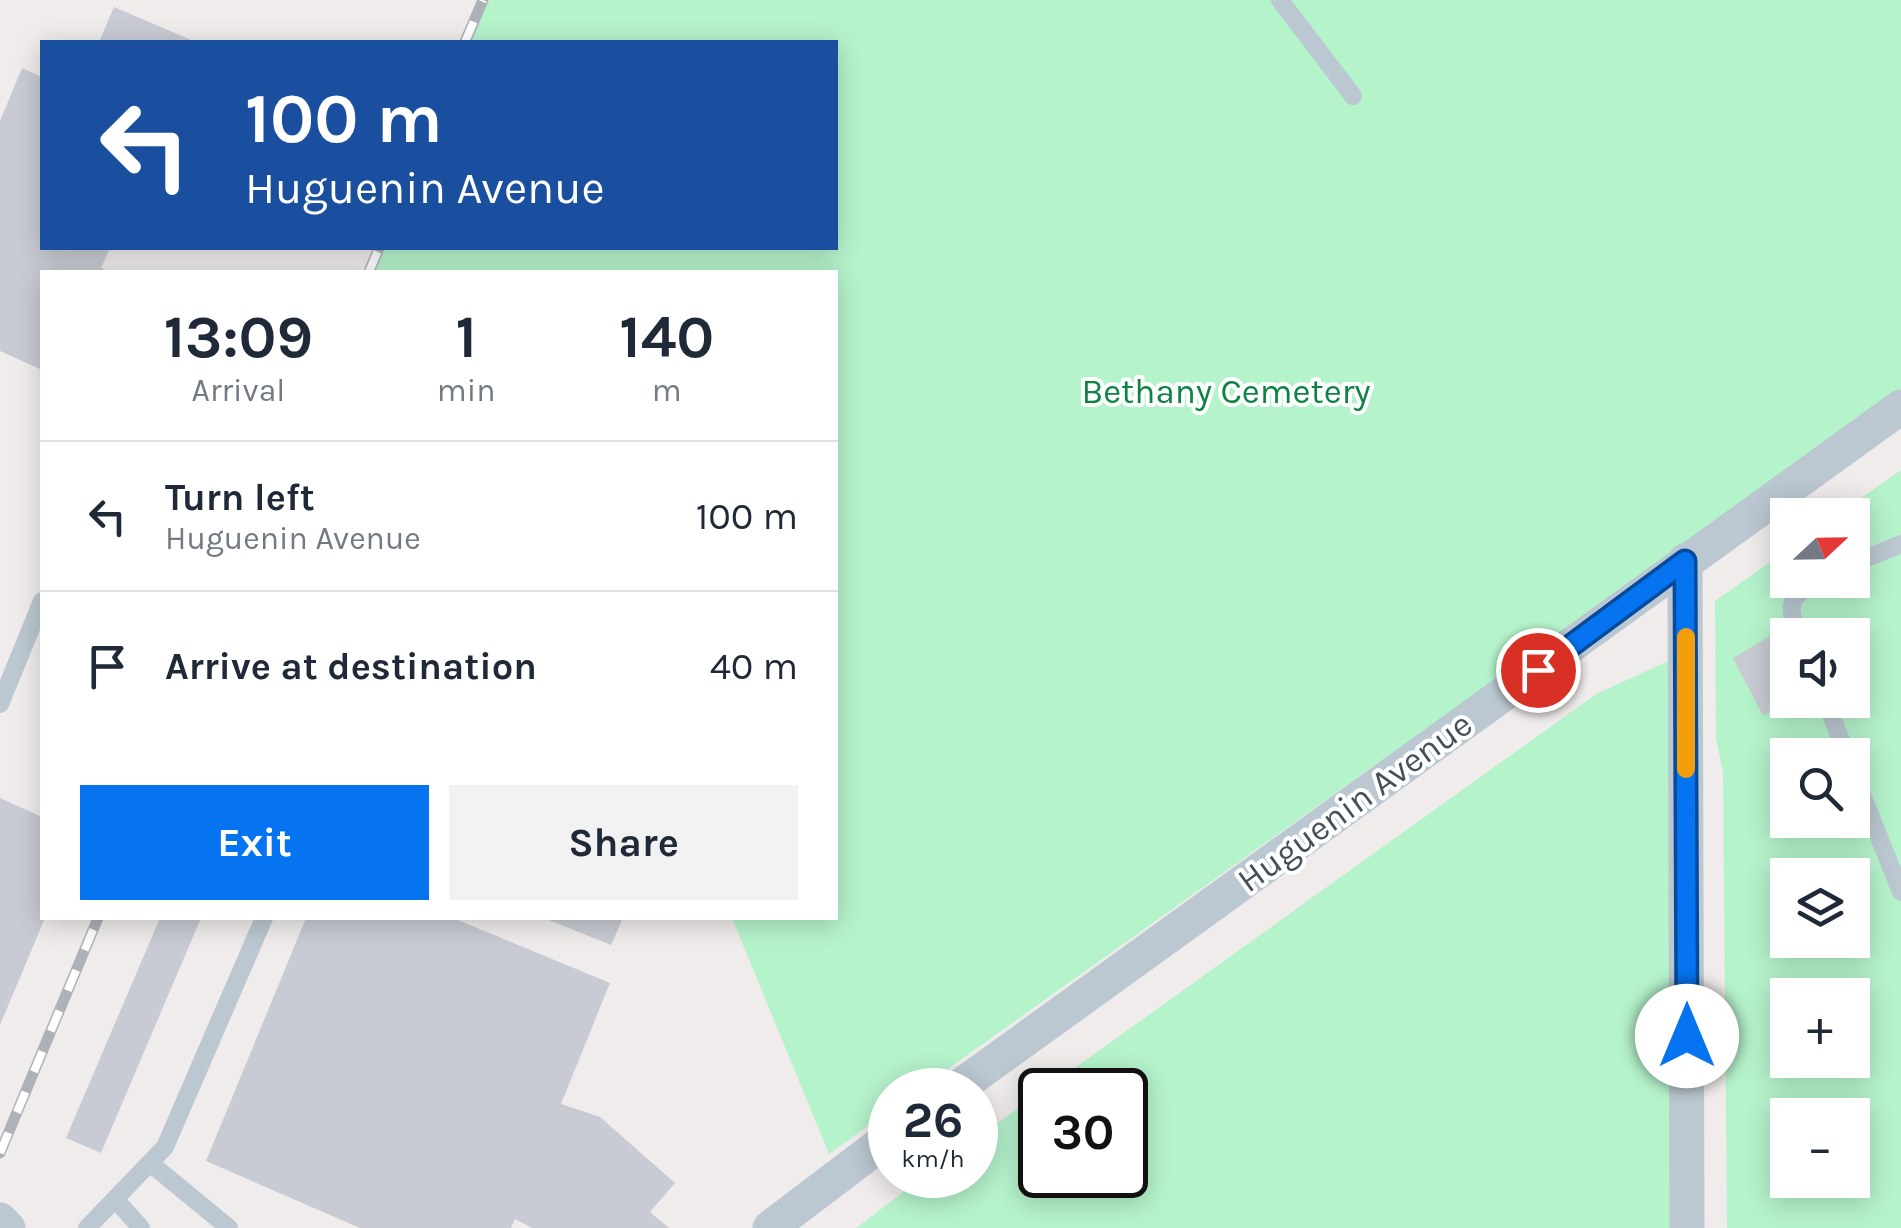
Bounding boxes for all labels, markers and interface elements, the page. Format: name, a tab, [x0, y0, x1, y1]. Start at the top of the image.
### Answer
text: 100 m	[245, 78, 443, 160]
icon: left	[80, 80, 210, 210]
text: Huguenin Avenue	[245, 162, 605, 214]
text: 13:09	[164, 302, 313, 372]
text: 1	[455, 302, 477, 372]
text: 140	[619, 302, 714, 372]
park label: Bethany Cemetery	[1081, 371, 1371, 412]
text: Arrival	[192, 372, 285, 409]
text: min	[437, 372, 496, 409]
text: m	[652, 372, 682, 409]
text: Turn left	[165, 475, 315, 520]
icon: left	[80, 489, 135, 544]
text: 100 m	[696, 494, 798, 539]
north arrow	[1770, 498, 1870, 598]
map controls	[1770, 498, 1870, 1198]
text: Huguenin Avenue	[165, 520, 421, 557]
button: sound	[1770, 618, 1870, 718]
pin	[1496, 628, 1581, 713]
icon: arrive	[80, 639, 135, 694]
icon: arrive	[1511, 643, 1566, 698]
text: Arrive at destination	[165, 644, 537, 689]
text: 40 m	[710, 644, 798, 689]
street label: Huguenin Avenue	[1230, 703, 1480, 901]
button: search	[1770, 738, 1870, 838]
button: Exit	[80, 785, 429, 900]
button: Share	[449, 785, 798, 900]
button: layers	[1770, 858, 1870, 958]
button: +	[1770, 978, 1870, 1078]
position arrow	[1635, 984, 1739, 1088]
speed limit sign: 30	[1018, 1068, 1148, 1198]
text: 26	[903, 1091, 963, 1150]
button: −	[1770, 1098, 1870, 1198]
text: km/h	[901, 1144, 965, 1173]

